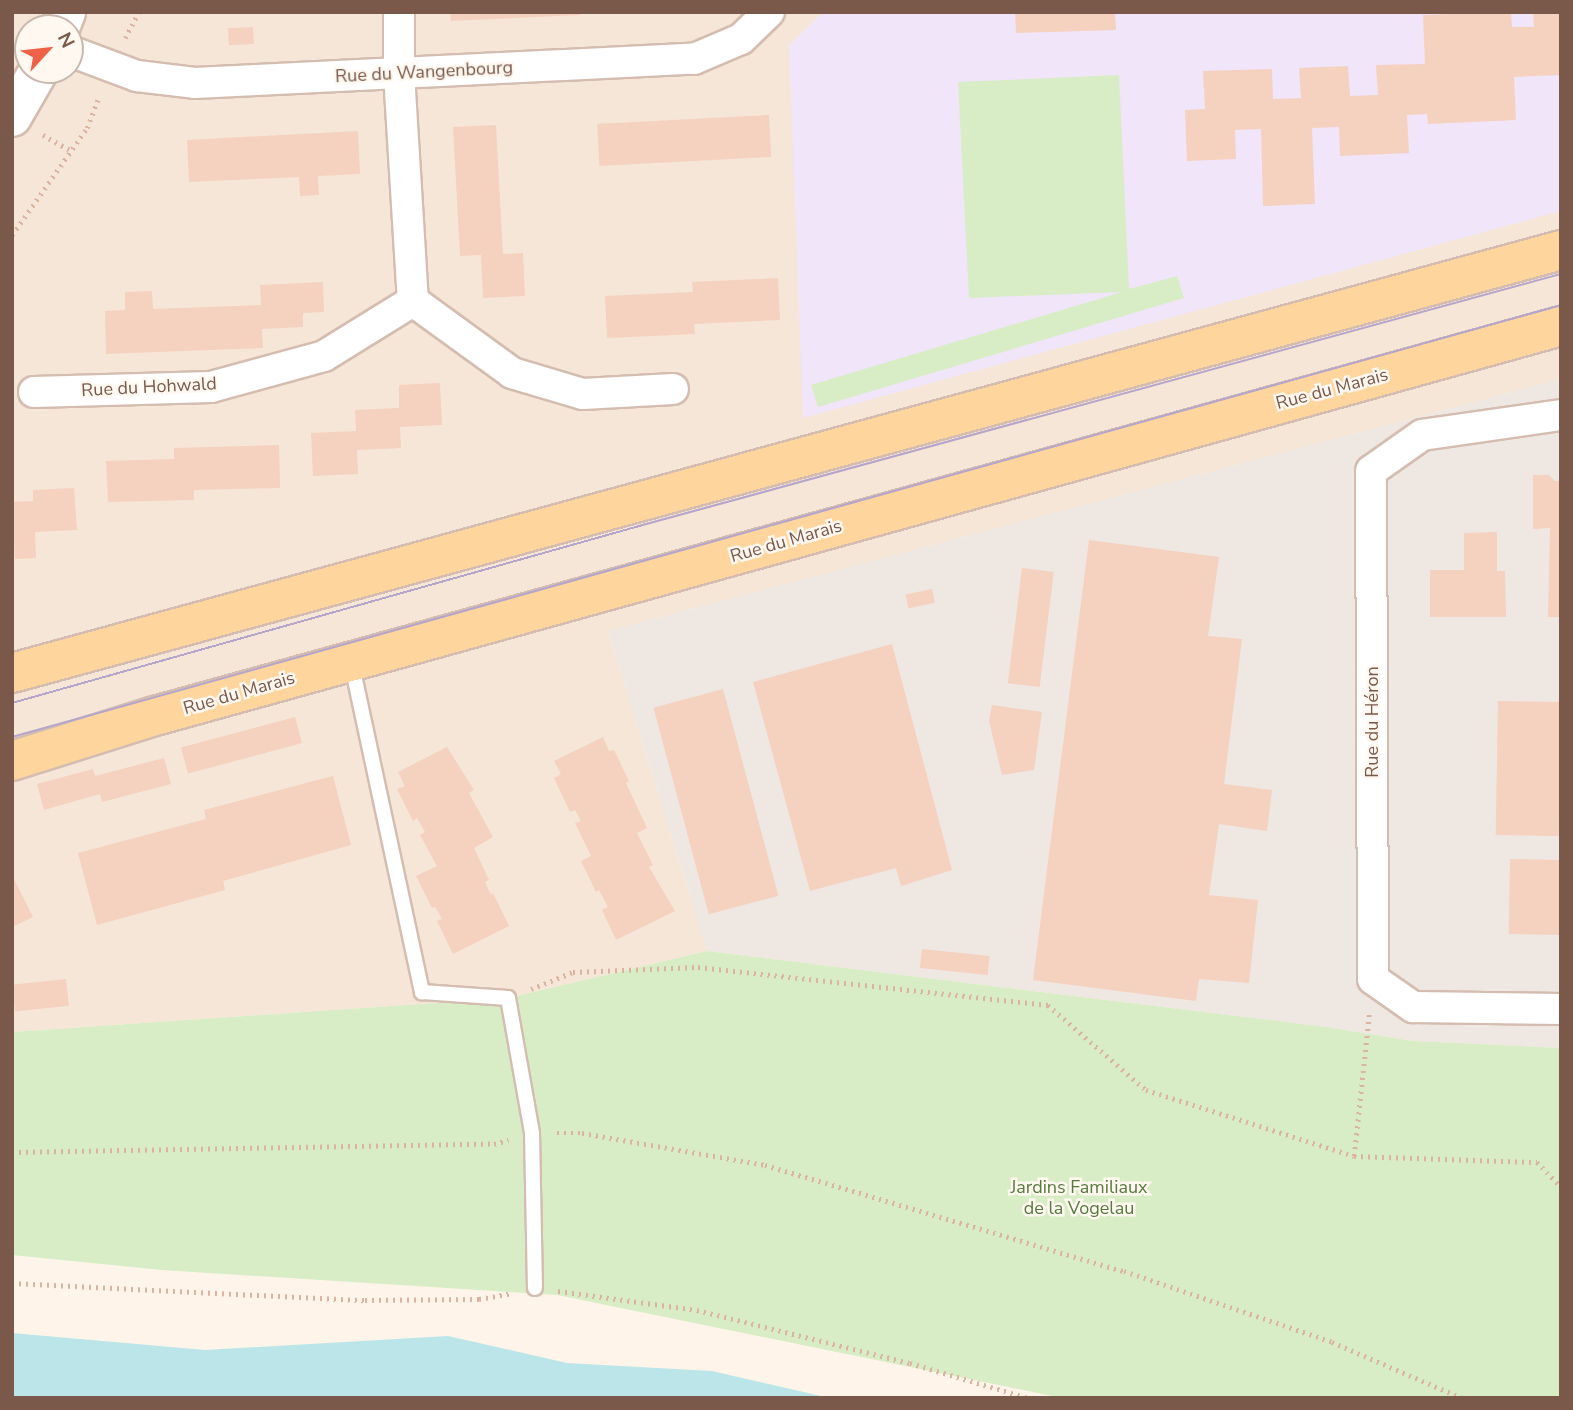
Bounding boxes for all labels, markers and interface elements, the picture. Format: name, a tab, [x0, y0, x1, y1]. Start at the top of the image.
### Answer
north arrow	[14, 14, 84, 84]
text: N	[51, 28, 81, 53]
street label: Rue du Wangenbourg	[335, 57, 513, 87]
street label: Rue du Marais	[1274, 364, 1390, 414]
street label: Rue du Hohwald	[81, 373, 217, 401]
street label: Rue du Marais	[728, 515, 844, 567]
street label: Rue du Héron	[1361, 666, 1383, 778]
street label: Rue du Marais	[181, 667, 297, 719]
park label: Jardins Familiaux de la Vogelau	[1010, 1177, 1148, 1220]

